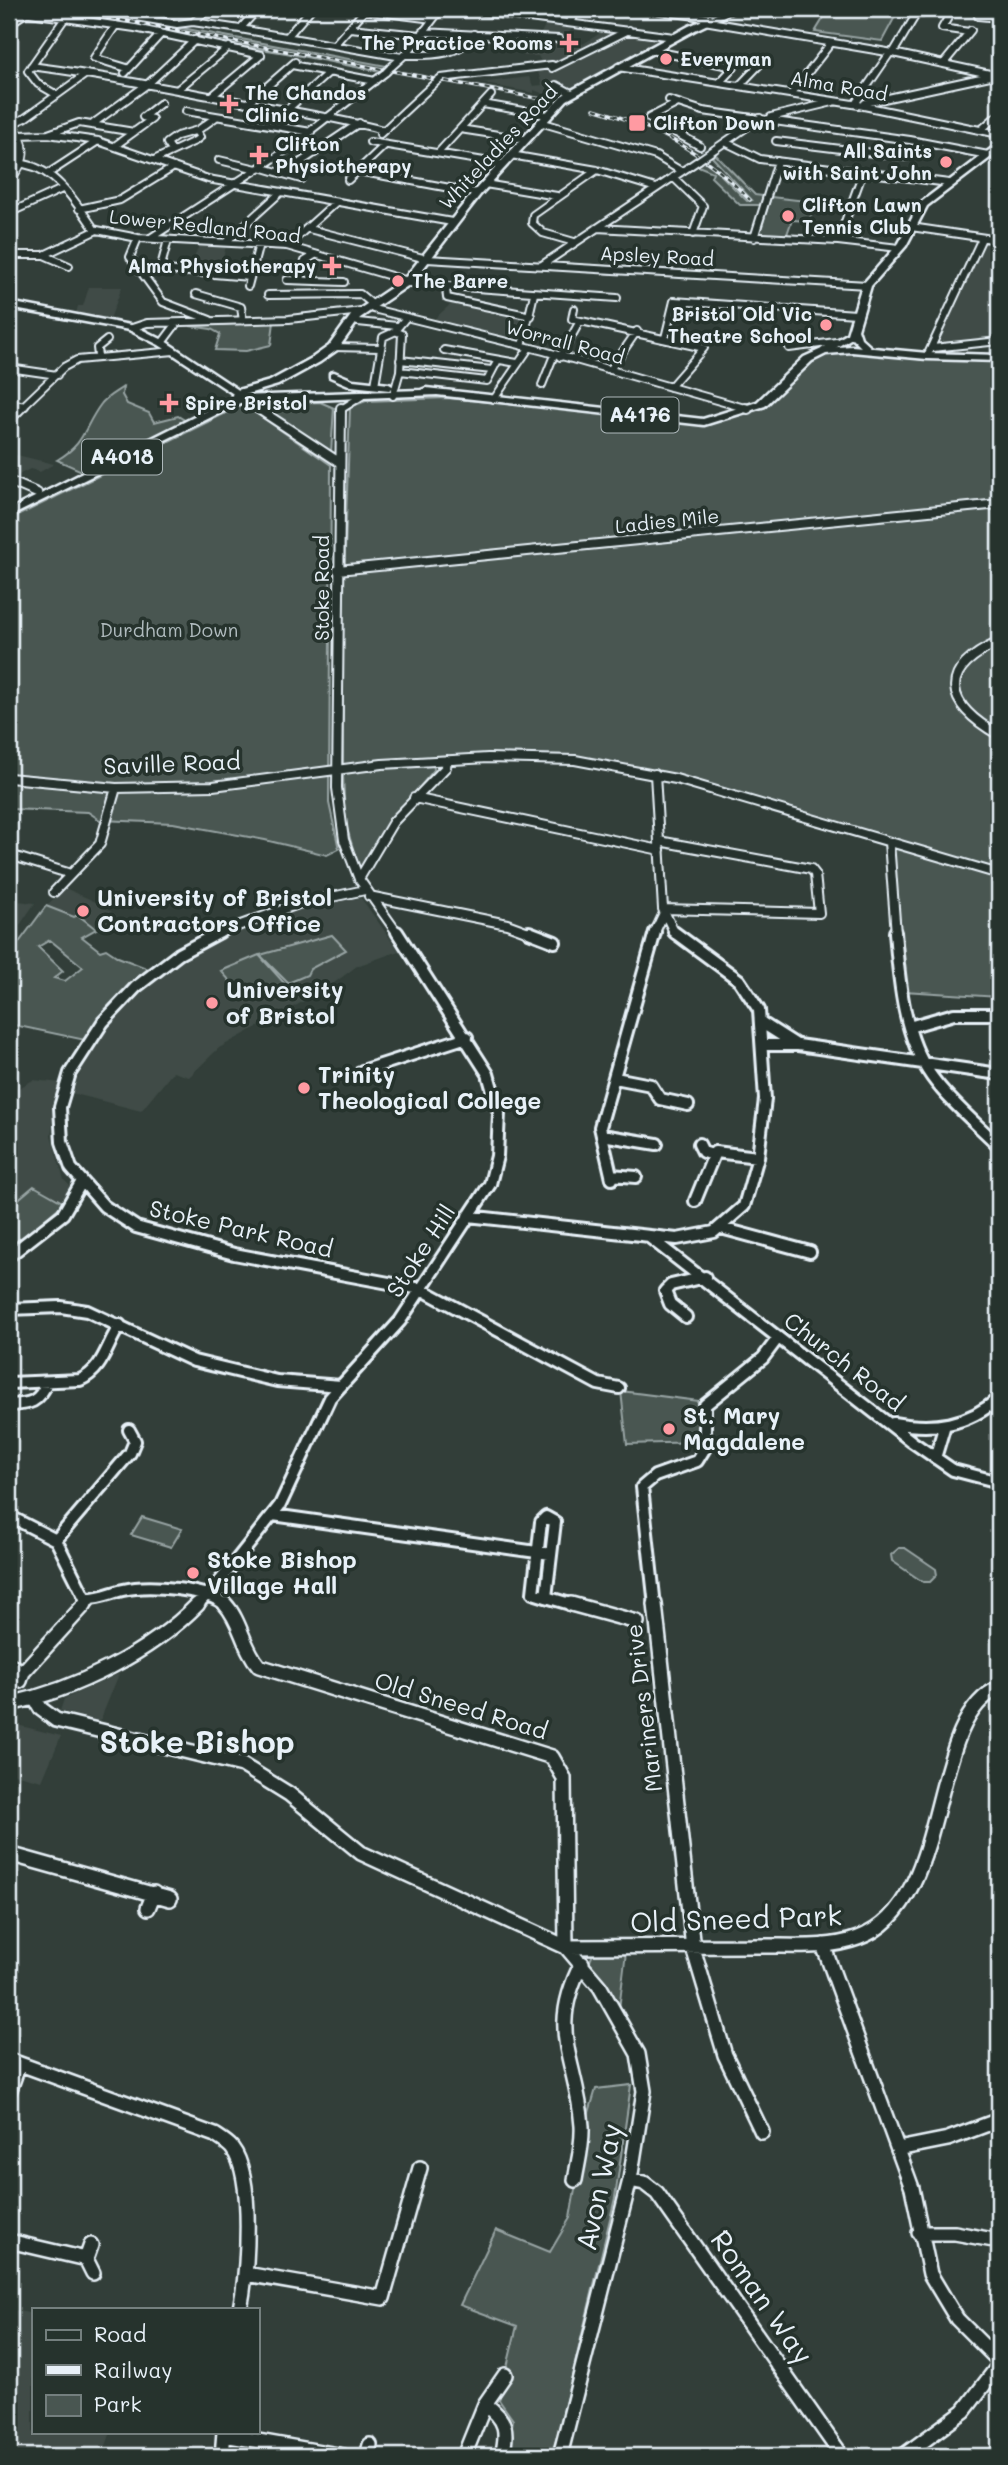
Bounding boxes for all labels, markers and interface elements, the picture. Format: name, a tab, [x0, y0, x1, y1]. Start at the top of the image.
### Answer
place label: The Practice Rooms	[361, 30, 553, 55]
marker: The Practice Rooms	[559, 33, 579, 53]
place label: Everyman	[680, 46, 772, 71]
marker: Everyman	[658, 51, 674, 67]
street label: Alma Road	[789, 65, 890, 106]
street label: Whiteladies Road	[433, 79, 562, 215]
place label: The Chandos Clinic	[245, 80, 366, 127]
marker: The Chandos Clinic	[219, 94, 239, 114]
place label: Clifton Down	[653, 110, 775, 135]
marker: Clifton Down	[627, 113, 647, 133]
place label: Clifton Physiotherapy	[275, 131, 411, 178]
place label: All Saints with Saint John	[782, 138, 932, 185]
marker: Clifton Physiotherapy	[249, 145, 269, 165]
marker: All Saints with Saint John	[938, 154, 954, 170]
place label: Clifton Lawn Tennis Club	[802, 192, 922, 239]
street label: Lower Redland Road	[108, 203, 302, 248]
marker: Clifton Lawn Tennis Club	[780, 208, 796, 224]
street label: Apsley Road	[599, 240, 715, 271]
place label: Alma Physiotherapy	[128, 253, 316, 278]
marker: Alma Physiotherapy	[322, 256, 342, 276]
place label: The Barre	[412, 268, 508, 293]
marker: The Barre	[390, 273, 406, 289]
place label: Bristol Old Vic Theatre School	[668, 301, 812, 348]
street label: Worrall Road	[503, 314, 627, 369]
marker: Bristol Old Vic Theatre School	[818, 317, 834, 333]
place label: Spire Bristol	[185, 390, 307, 415]
marker: Spire Bristol	[159, 393, 179, 413]
road number: A4176	[602, 398, 678, 432]
road number: A4018	[82, 440, 162, 475]
street label: Ladies Mile	[614, 503, 720, 538]
street label: Stoke Road	[309, 535, 334, 641]
park label: Durdham Down	[100, 617, 238, 642]
street label: Saville Road	[103, 746, 241, 780]
place label: University of Bristol Contractors Office	[97, 882, 332, 938]
marker: University of Bristol Contractors Office	[75, 903, 91, 919]
place label: University of Bristol	[226, 974, 343, 1030]
marker: University of Bristol	[204, 995, 220, 1011]
place label: Trinity Theological College	[318, 1059, 541, 1115]
marker: Trinity Theological College	[296, 1080, 312, 1096]
street label: Stoke Park Road	[147, 1192, 336, 1264]
street label: Stoke Hill	[379, 1198, 461, 1303]
street label: Church Road	[778, 1305, 911, 1418]
place label: St. Mary Magdalene	[683, 1400, 805, 1456]
marker: St. Mary Magdalene	[661, 1421, 677, 1437]
place label: Stoke Bishop Village Hall	[207, 1544, 357, 1600]
marker: Stoke Bishop Village Hall	[185, 1565, 201, 1581]
street label: Mariners Drive	[618, 1622, 668, 1794]
street label: Old Sneed Road	[371, 1664, 551, 1746]
district label: Stoke Bishop	[99, 1721, 295, 1761]
street label: Old Sneed Park	[629, 1896, 843, 1940]
street label: Avon Way	[567, 2120, 629, 2254]
street label: Roman Way	[703, 2222, 822, 2370]
legend	[32, 2308, 259, 2434]
text: Road	[94, 2320, 146, 2347]
text: Railway	[94, 2356, 173, 2383]
text: Park	[94, 2390, 142, 2417]

